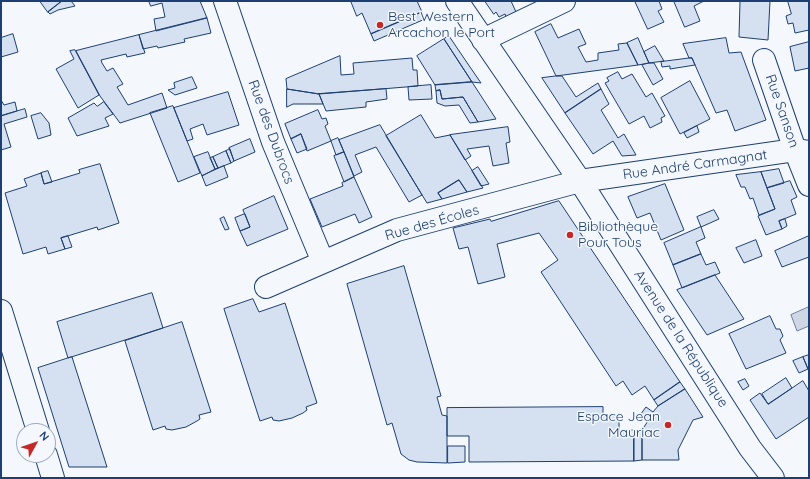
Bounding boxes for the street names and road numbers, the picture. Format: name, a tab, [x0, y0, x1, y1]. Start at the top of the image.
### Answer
street label: Rue Sanson	[762, 72, 802, 150]
street label: Rue des Dubrocs	[244, 78, 298, 186]
street label: Rue André Carmagnat	[622, 147, 768, 183]
street label: Rue des Écoles	[383, 202, 481, 244]
street label: Avenue de la République	[630, 267, 732, 411]

